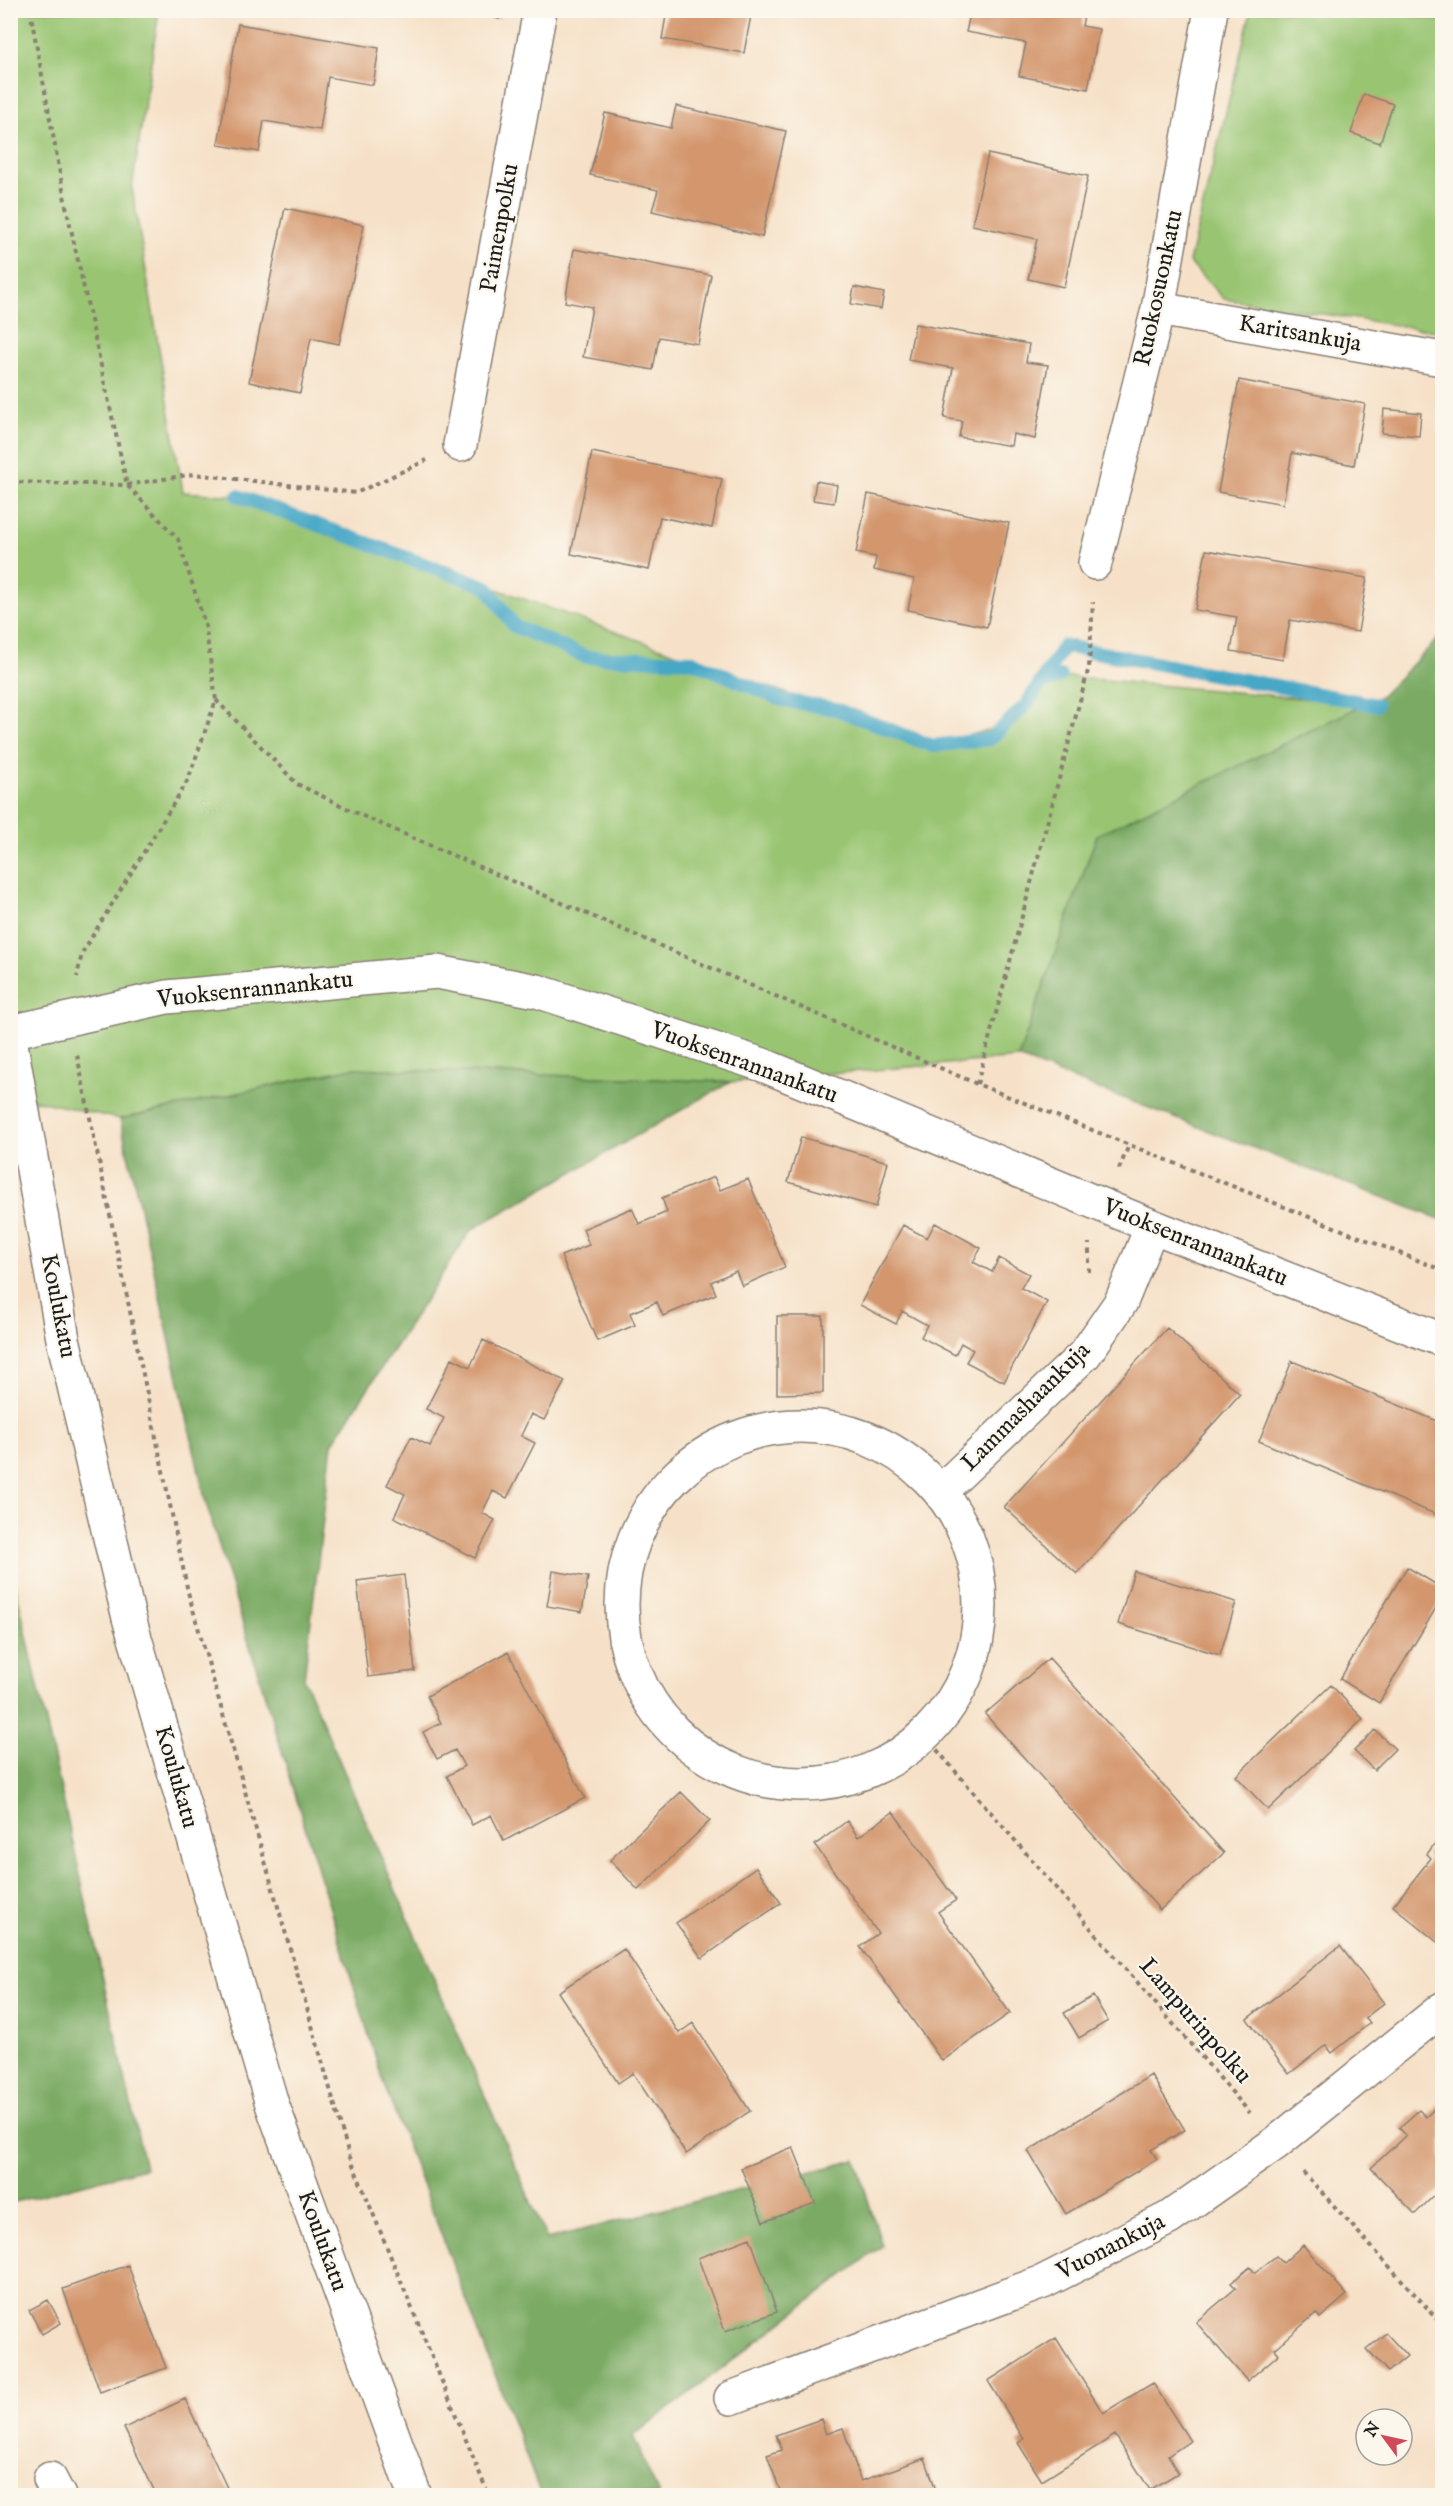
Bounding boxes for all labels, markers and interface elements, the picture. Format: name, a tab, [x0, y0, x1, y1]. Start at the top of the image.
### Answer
street label: Paimenpolku	[473, 161, 527, 295]
street label: Ruokosuonkatu	[1127, 207, 1191, 369]
street label: Karitsankuja	[1236, 308, 1364, 360]
street label: Vuoksenrannankatu	[154, 964, 355, 1016]
street label: Vuoksenrannankatu	[645, 1014, 842, 1111]
street label: Vuoksenrannankatu	[1097, 1191, 1292, 1294]
street label: Koulukatu	[33, 1251, 83, 1361]
street label: Lammashaankuja	[955, 1335, 1098, 1478]
street label: Koulukatu	[147, 1722, 205, 1832]
street label: Lampurinpolku	[1132, 1952, 1258, 2090]
street label: Koulukatu	[289, 2186, 355, 2296]
street label: Vuonankuja	[1051, 2206, 1171, 2288]
north arrow	[1354, 2407, 1414, 2467]
text: N	[1360, 2419, 1385, 2442]

